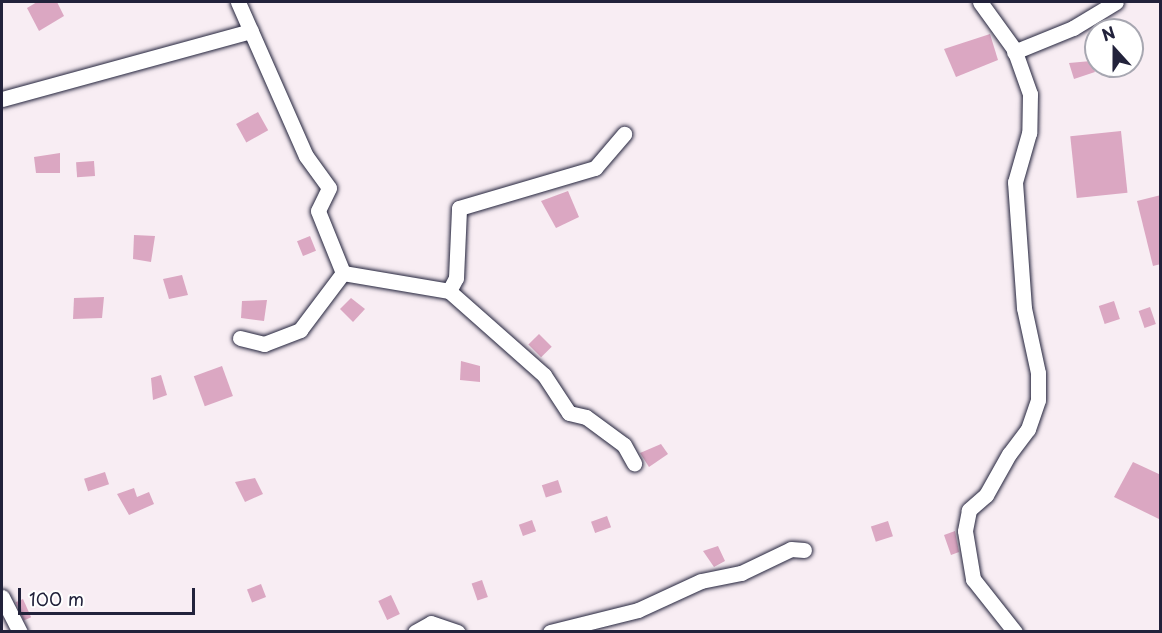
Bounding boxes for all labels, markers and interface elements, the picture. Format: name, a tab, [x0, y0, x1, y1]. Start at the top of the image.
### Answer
north arrow	[1084, 18, 1144, 78]
text: N	[1098, 20, 1118, 47]
scale bar	[21, 576, 198, 614]
text: 100 m	[29, 585, 84, 612]

